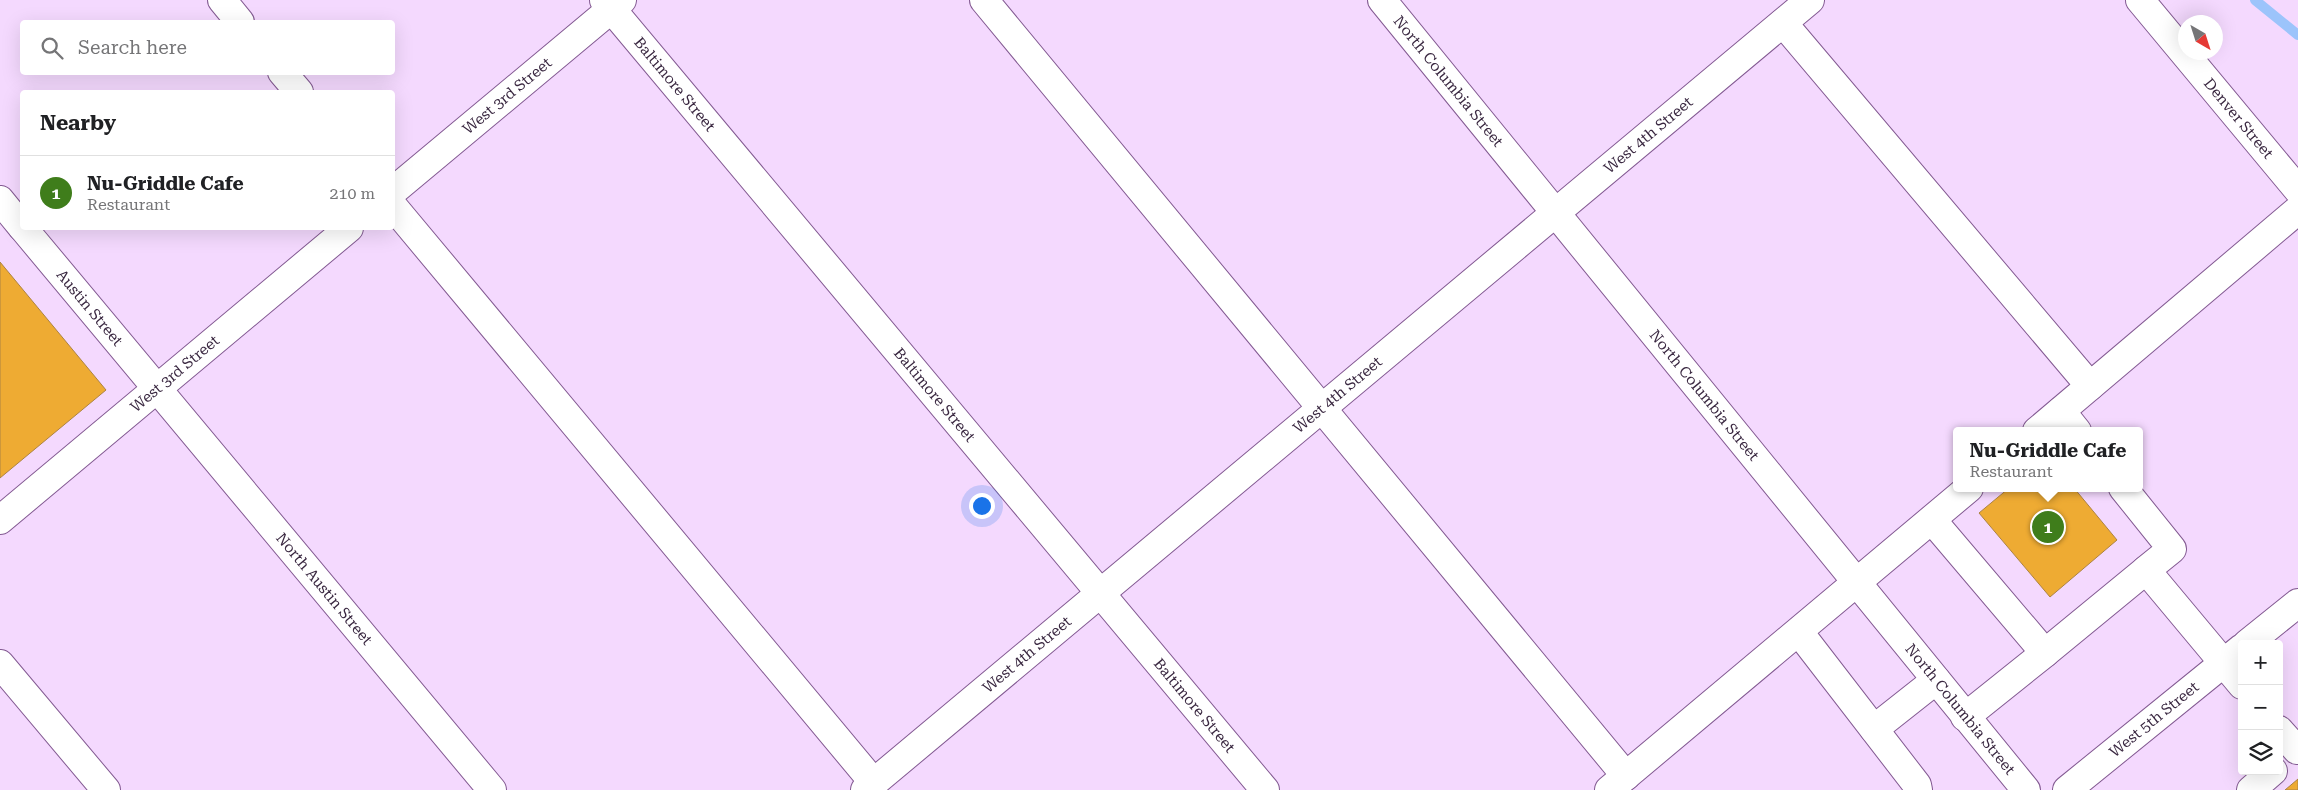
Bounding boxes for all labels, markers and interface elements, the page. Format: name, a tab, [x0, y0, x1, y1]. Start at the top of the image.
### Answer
street label: North Columbia Street	[1390, 12, 1507, 151]
north arrow	[2178, 15, 2223, 60]
search box	[20, 20, 395, 75]
icon: search	[38, 34, 66, 62]
street label: Baltimore Street	[630, 34, 719, 135]
text: Search here	[78, 36, 187, 59]
street label: West 3rd Street	[459, 53, 556, 138]
street label: Denver Street	[2200, 75, 2277, 163]
street label: West 4th Street	[1600, 93, 1697, 177]
text: Nearby	[40, 111, 116, 135]
text: Nu-Griddle Cafe	[87, 172, 244, 195]
text: 1	[52, 184, 60, 203]
text: 210 m	[329, 184, 375, 203]
text: Restaurant	[87, 195, 170, 214]
street label: Austin Street	[53, 266, 127, 350]
street label: North Columbia Street	[1646, 326, 1763, 465]
street label: West 3rd Street	[127, 331, 223, 416]
street label: Baltimore Street	[890, 344, 979, 446]
street label: West 4th Street	[1290, 352, 1386, 437]
popup	[1953, 427, 2143, 492]
text: Nu-Griddle Cafe	[1970, 439, 2126, 462]
text: Restaurant	[1970, 462, 2053, 481]
your location	[969, 493, 995, 519]
pin: 1	[2032, 508, 2064, 546]
street label: North Austin Street	[272, 529, 376, 649]
street label: West 4th Street	[979, 612, 1075, 697]
street label: North Columbia Street	[1901, 640, 2019, 779]
map controls	[2238, 640, 2283, 775]
button: +	[2238, 640, 2283, 685]
street label: Baltimore Street	[1150, 655, 1239, 757]
street label: West 5th Street	[2106, 678, 2203, 761]
button: −	[2238, 685, 2283, 730]
button: layers	[2238, 730, 2283, 775]

